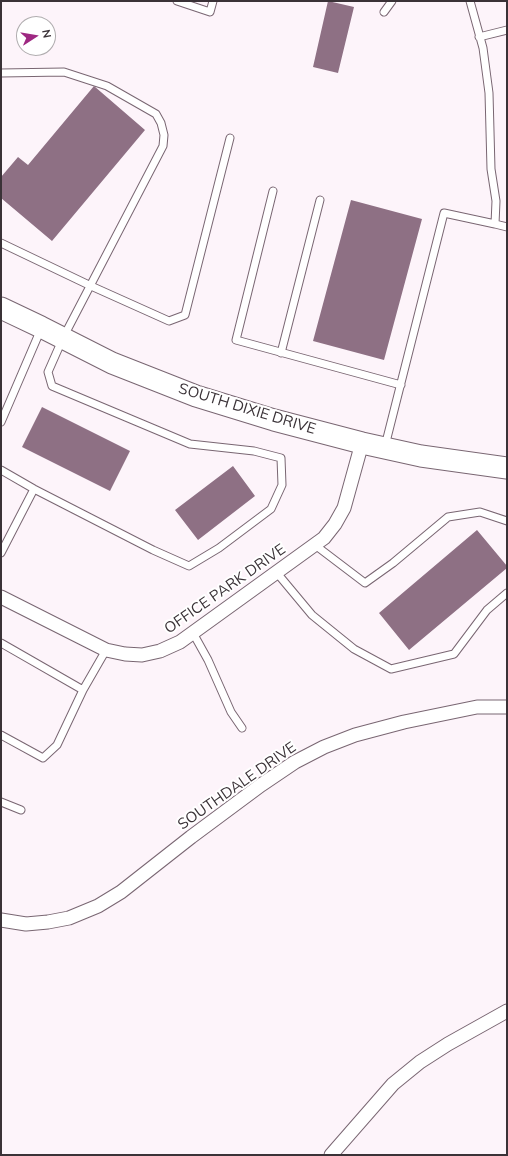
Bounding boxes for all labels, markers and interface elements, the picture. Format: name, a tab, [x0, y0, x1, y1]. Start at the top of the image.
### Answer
north arrow	[16, 16, 56, 56]
text: N	[39, 28, 54, 39]
street label: SOUTH DIXIE DRIVE	[176, 380, 318, 438]
street label: OFFICE PARK DRIVE	[161, 540, 289, 638]
street label: SOUTHDALE DRIVE	[174, 738, 300, 834]

